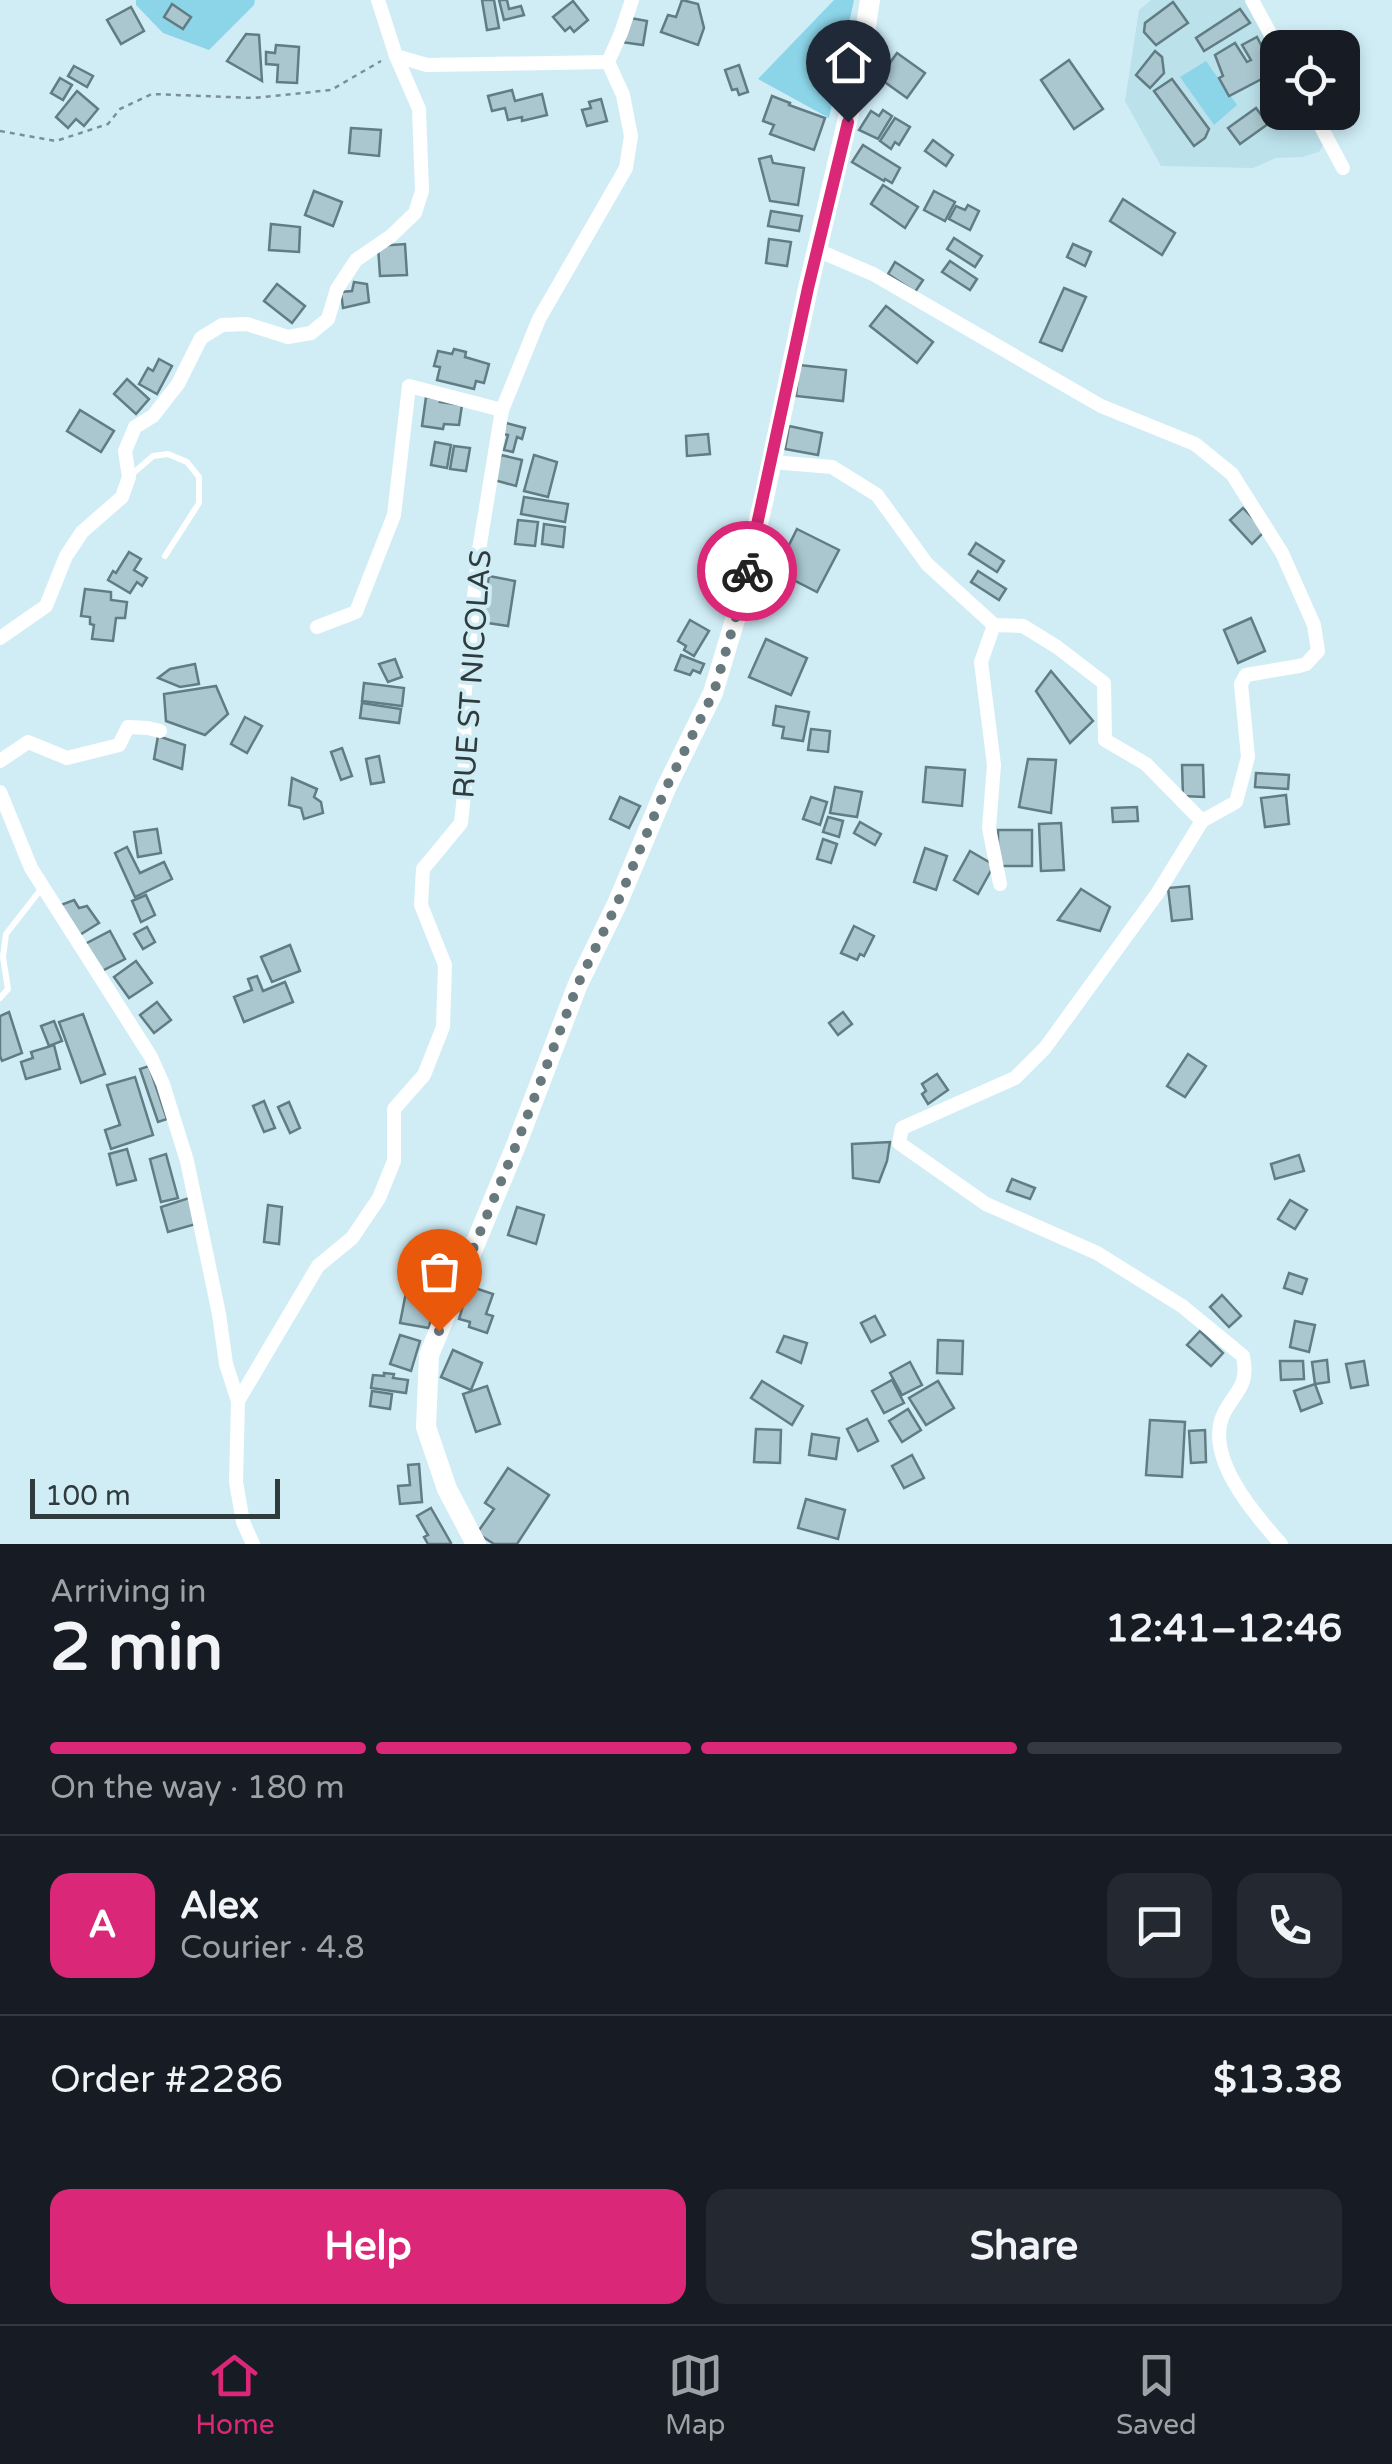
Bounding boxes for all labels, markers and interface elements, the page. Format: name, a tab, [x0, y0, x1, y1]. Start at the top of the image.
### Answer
pin	[806, 20, 891, 123]
map controls	[1260, 30, 1360, 130]
button: locate	[1260, 30, 1360, 130]
icon: home	[821, 35, 876, 90]
courier	[697, 521, 797, 621]
icon: bike	[720, 544, 775, 599]
street label: RUE ST NICOLAS	[445, 548, 500, 800]
pin	[397, 1229, 482, 1332]
icon: bag	[412, 1244, 467, 1299]
scale bar	[30, 1474, 280, 1518]
text: 100 m	[45, 1479, 131, 1513]
text: Arriving in	[50, 1573, 207, 1611]
text: 12:41–12:46	[1105, 1606, 1342, 1652]
text: 2 min	[50, 1609, 223, 1688]
text: On the way · 180 m	[50, 1769, 345, 1807]
button: chat	[1107, 1873, 1212, 1978]
button: phone	[1237, 1873, 1342, 1978]
text: Alex	[180, 1883, 259, 1929]
text: A	[88, 1902, 117, 1948]
text: Courier · 4.8	[180, 1929, 365, 1967]
text: Order #2286	[50, 2057, 283, 2103]
text: $13.38	[1213, 2057, 1342, 2103]
button: Help	[50, 2189, 686, 2304]
button: Share	[706, 2189, 1342, 2304]
tab: Home	[195, 2348, 275, 2442]
tab: Map	[665, 2348, 725, 2442]
tab: Saved	[1116, 2348, 1197, 2442]

